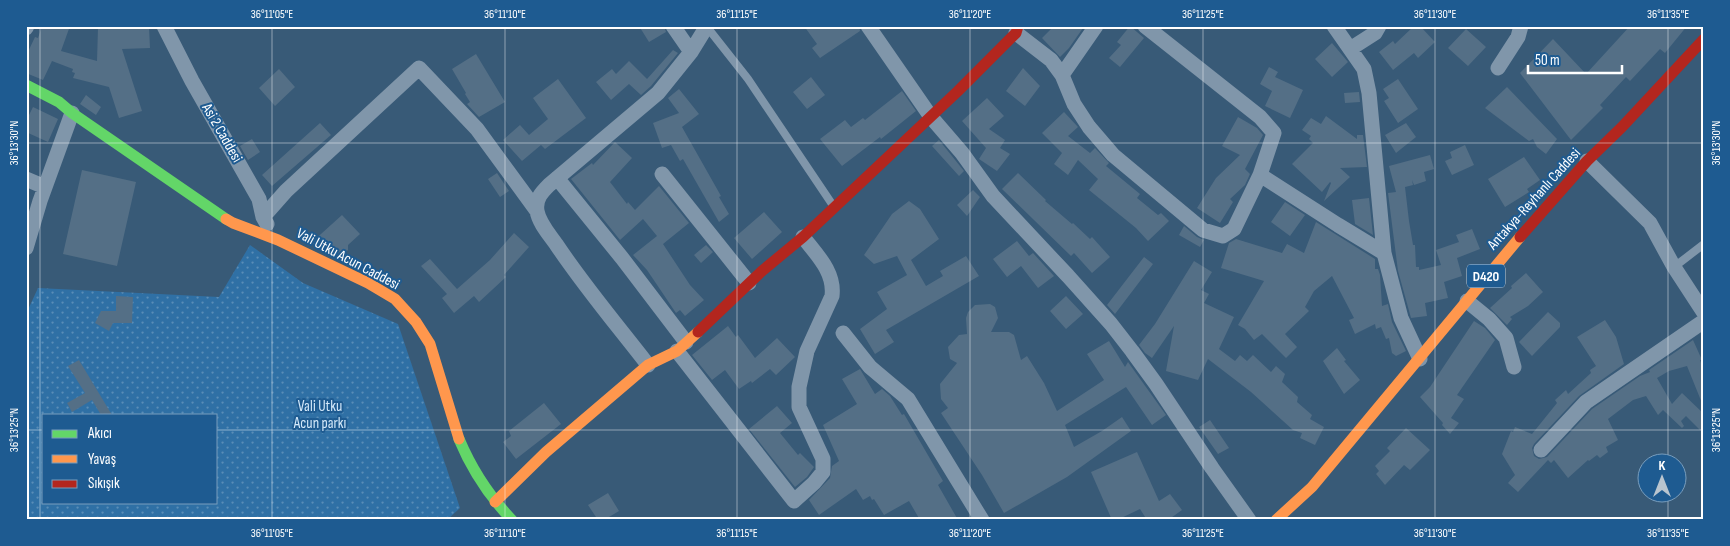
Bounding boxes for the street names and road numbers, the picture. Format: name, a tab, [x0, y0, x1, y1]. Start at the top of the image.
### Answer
street label: Asi 2 Caddesi	[197, 99, 247, 166]
street label: Antakya-Reyhanlı Caddesi	[1483, 144, 1585, 255]
street label: Vali Utku Acun Caddesi	[293, 224, 403, 294]
road number: D420	[1467, 264, 1505, 288]

